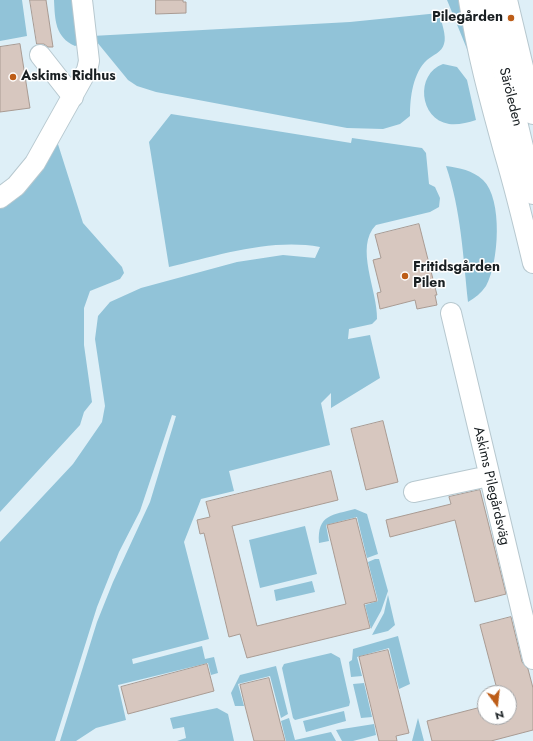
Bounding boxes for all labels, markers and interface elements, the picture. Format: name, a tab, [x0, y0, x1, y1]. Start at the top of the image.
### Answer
place label: Pilegården	[432, 10, 503, 26]
marker: Pilegården	[506, 13, 516, 23]
street label: Säröleden	[495, 66, 525, 128]
place label: Askims Ridhus	[21, 69, 116, 85]
marker: Askims Ridhus	[8, 72, 18, 82]
place label: Fritidsgården Pilen	[413, 260, 500, 292]
marker: Fritidsgården Pilen	[400, 271, 410, 281]
street label: Askims Pilegårdsväg	[469, 425, 513, 547]
north arrow	[477, 685, 517, 725]
text: N	[494, 707, 506, 724]

